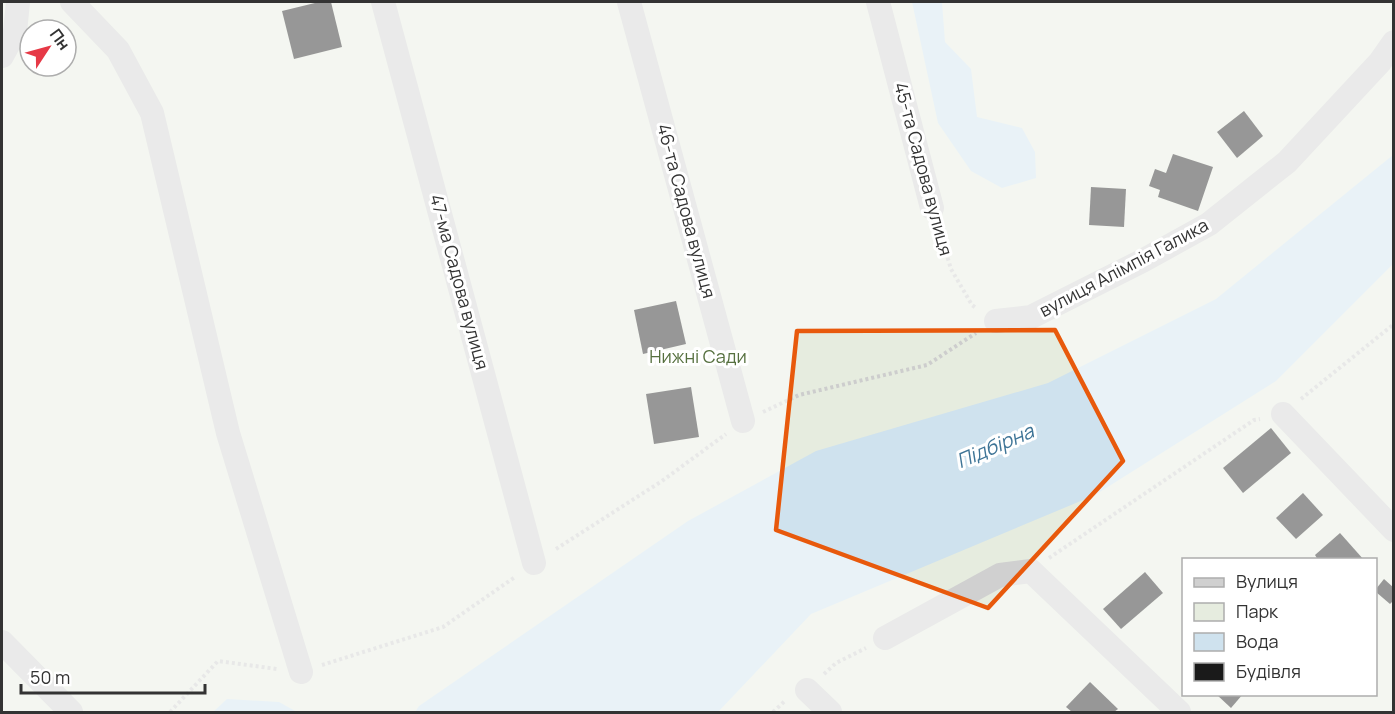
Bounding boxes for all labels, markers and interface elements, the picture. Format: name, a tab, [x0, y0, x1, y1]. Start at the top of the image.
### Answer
north arrow	[18, 18, 78, 78]
text: Пн	[45, 24, 75, 54]
street label: 45-та Садова вулиця	[889, 79, 959, 258]
street label: 46-та Садова вулиця	[652, 121, 722, 301]
street label: 47-ма Садова вулиця	[425, 191, 495, 372]
street label: вулиця Алімпія Галика	[1035, 212, 1212, 322]
park label: Нижні Сади	[649, 344, 747, 368]
water label: Підбірна	[952, 417, 1038, 474]
legend	[1182, 558, 1377, 696]
text: Вулиця	[1236, 569, 1298, 593]
text: Парк	[1236, 599, 1279, 623]
text: Вода	[1236, 629, 1278, 653]
scale bar	[21, 657, 206, 695]
text: Будівля	[1236, 659, 1301, 683]
text: 50 m	[30, 665, 70, 689]

